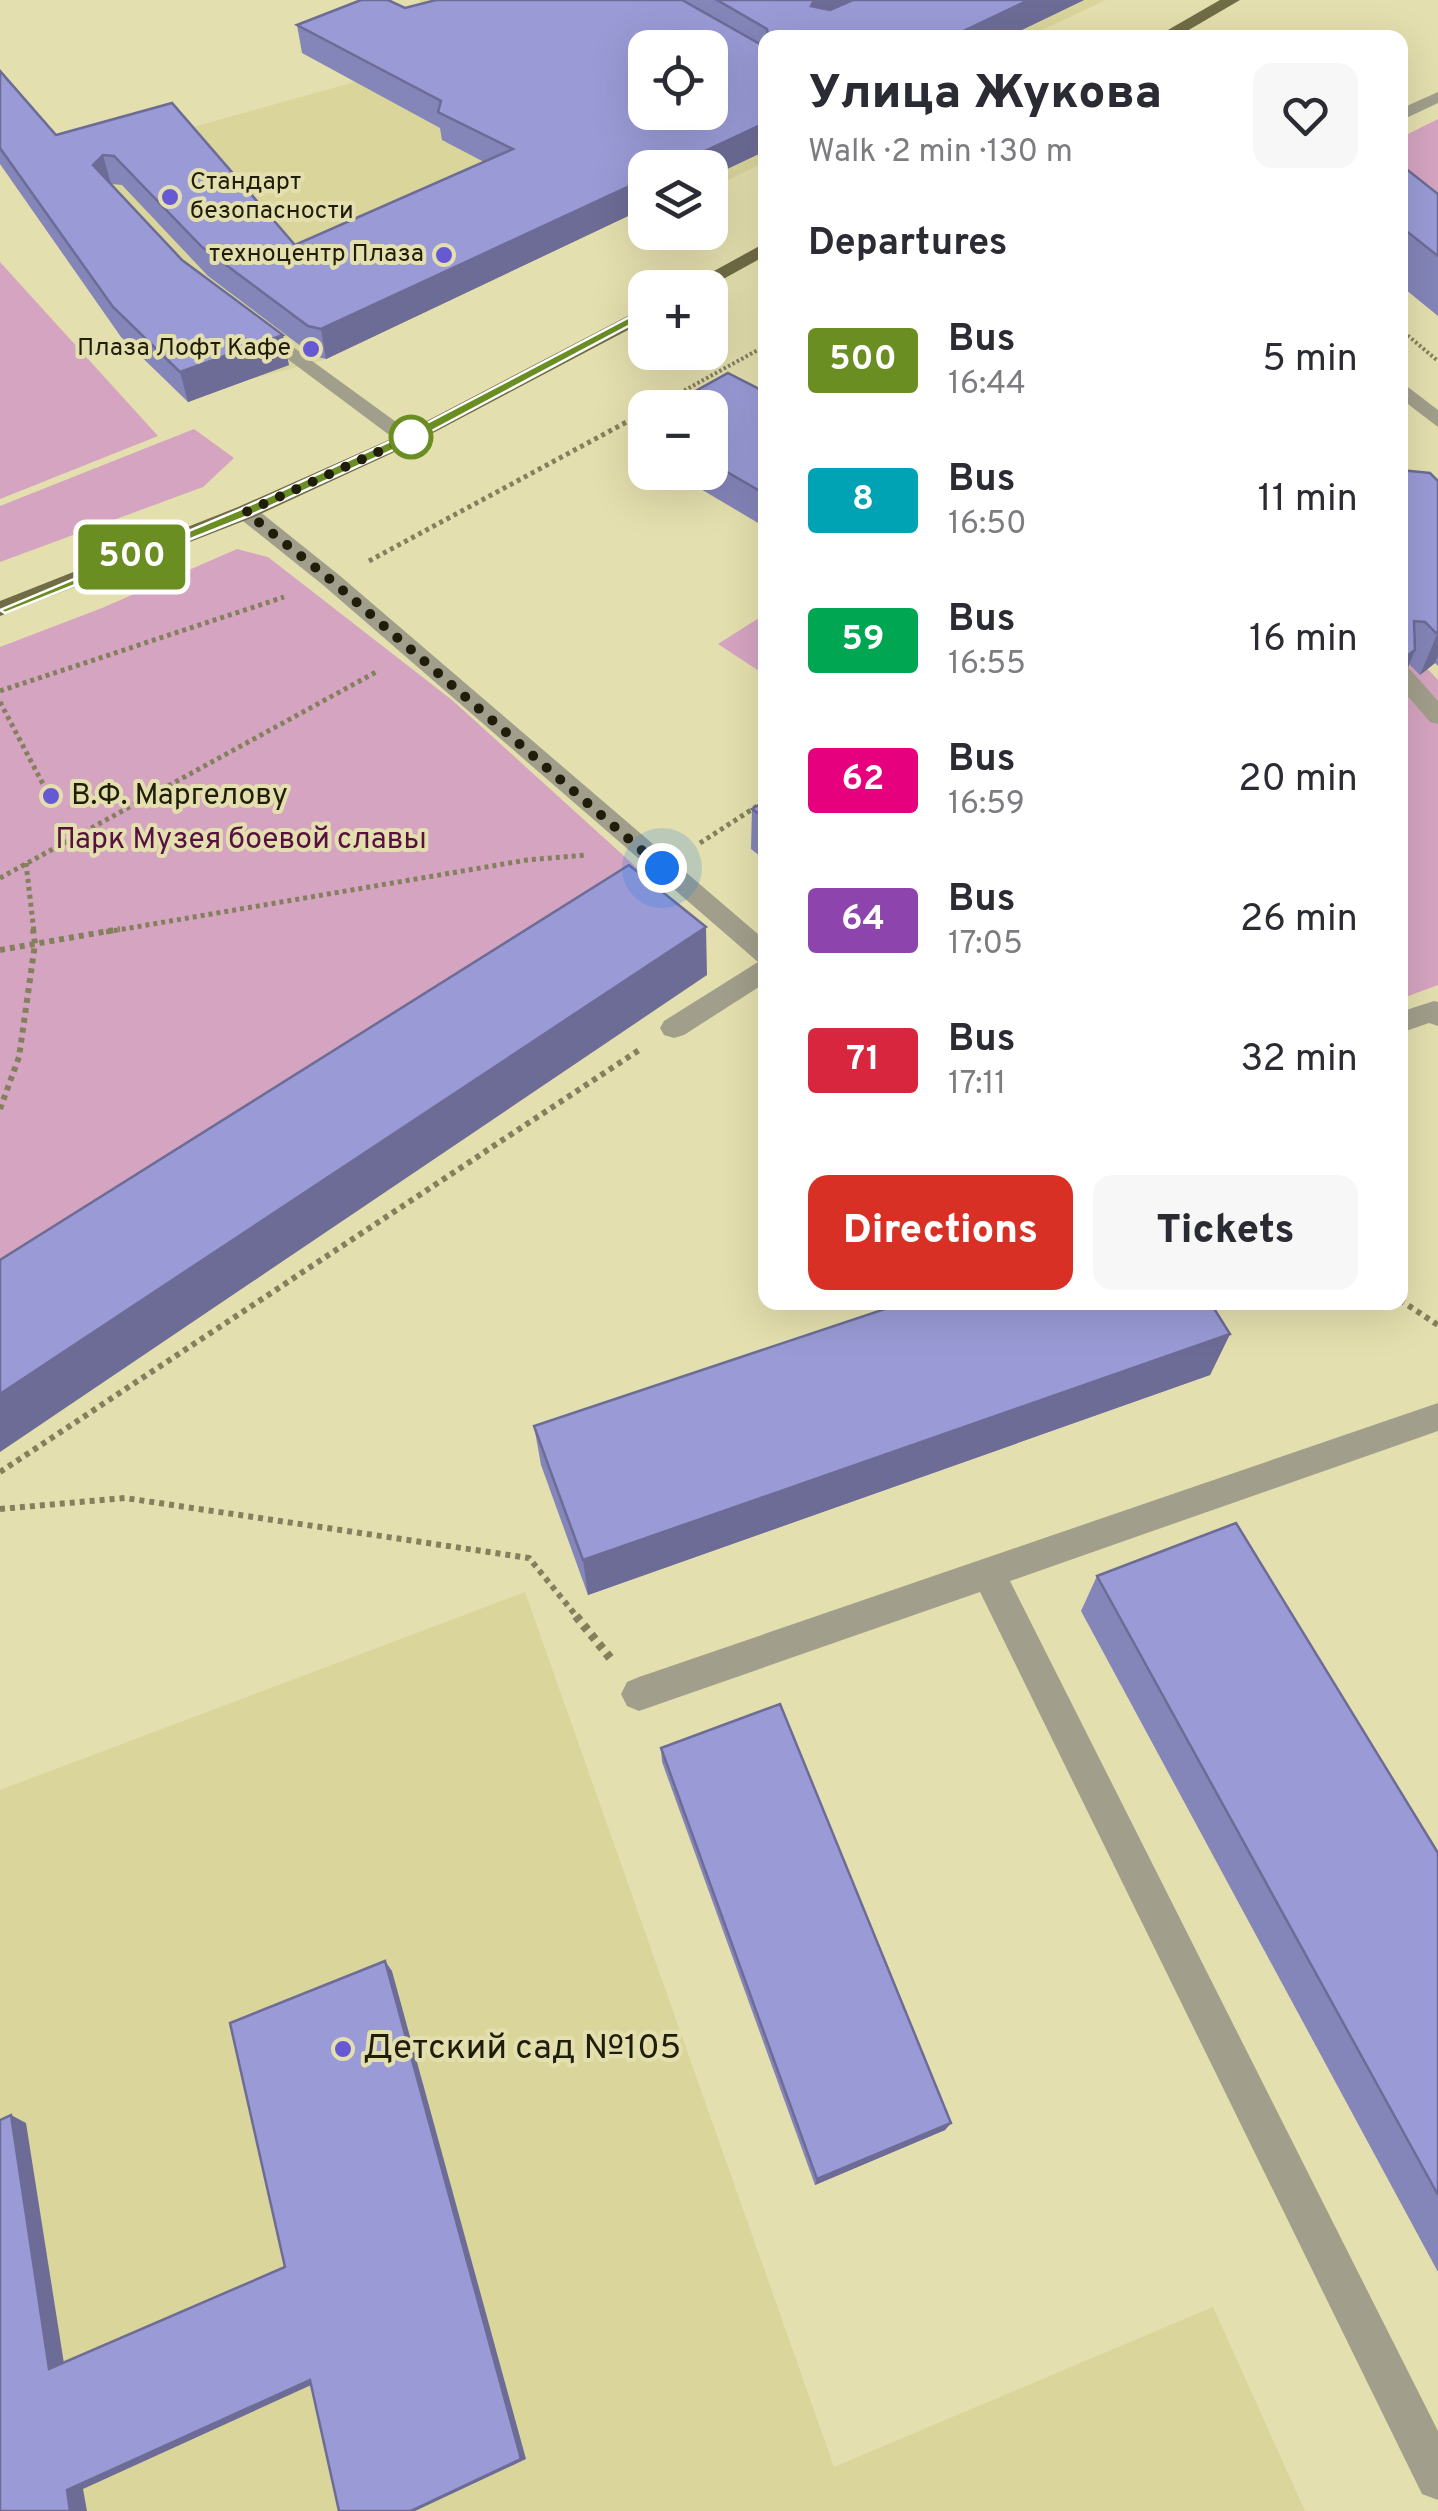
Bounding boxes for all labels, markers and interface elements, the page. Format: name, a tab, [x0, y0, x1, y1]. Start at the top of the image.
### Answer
map controls	[628, 30, 728, 490]
button: locate	[628, 30, 728, 130]
button: heart	[1253, 63, 1358, 168]
text: Улица Жукова	[808, 65, 1162, 125]
text: Walk · 2 min · 130 m	[808, 133, 1073, 173]
button: layers	[628, 150, 728, 250]
place label: Стандарт безопасности	[190, 167, 354, 228]
marker: Стандарт безопасности	[159, 186, 181, 208]
text: Departures	[808, 220, 1008, 269]
place label: техноцентр Плаза	[209, 239, 424, 271]
marker: техноцентр Плаза	[433, 244, 455, 266]
button: +	[628, 270, 728, 370]
text: Bus	[948, 316, 1015, 365]
place label: Плаза Лофт Кафе	[77, 333, 291, 365]
text: 5 min	[1262, 336, 1358, 385]
marker: Плаза Лофт Кафе	[300, 338, 322, 360]
text: 500	[829, 338, 897, 382]
text: 16:44	[948, 365, 1026, 405]
button: −	[628, 390, 728, 490]
unlabelled marker	[390, 416, 432, 458]
text: Bus	[948, 456, 1015, 505]
text: 11 min	[1257, 476, 1358, 525]
text: 8	[852, 478, 874, 522]
text: 16:50	[948, 505, 1027, 545]
line badge: 500	[74, 524, 190, 590]
text: 500	[98, 535, 166, 579]
text: Bus	[948, 596, 1015, 645]
text: 16 min	[1249, 616, 1358, 665]
text: 59	[842, 618, 884, 662]
text: 16:55	[948, 645, 1026, 685]
text: Bus	[948, 736, 1015, 785]
text: 20 min	[1238, 756, 1358, 805]
text: 62	[842, 758, 884, 802]
place label: В.Ф. Маргелову	[71, 778, 288, 815]
marker: В.Ф. Маргелову	[40, 785, 62, 807]
text: 16:59	[948, 785, 1025, 825]
park label: Парк Музея боевой славы	[55, 822, 427, 859]
your location	[637, 843, 687, 893]
text: Bus	[948, 876, 1015, 925]
text: 26 min	[1240, 896, 1358, 945]
text: 64	[841, 898, 885, 942]
text: 17:05	[948, 925, 1023, 965]
text: Bus	[948, 1016, 1015, 1065]
text: 32 min	[1240, 1036, 1358, 1085]
text: 71	[846, 1038, 880, 1082]
text: 17:11	[948, 1065, 1006, 1105]
button: Directions	[808, 1175, 1073, 1290]
button: Tickets	[1093, 1175, 1358, 1290]
place label: Детский сад №105	[363, 2027, 681, 2071]
marker: Детский сад №105	[332, 2038, 354, 2060]

